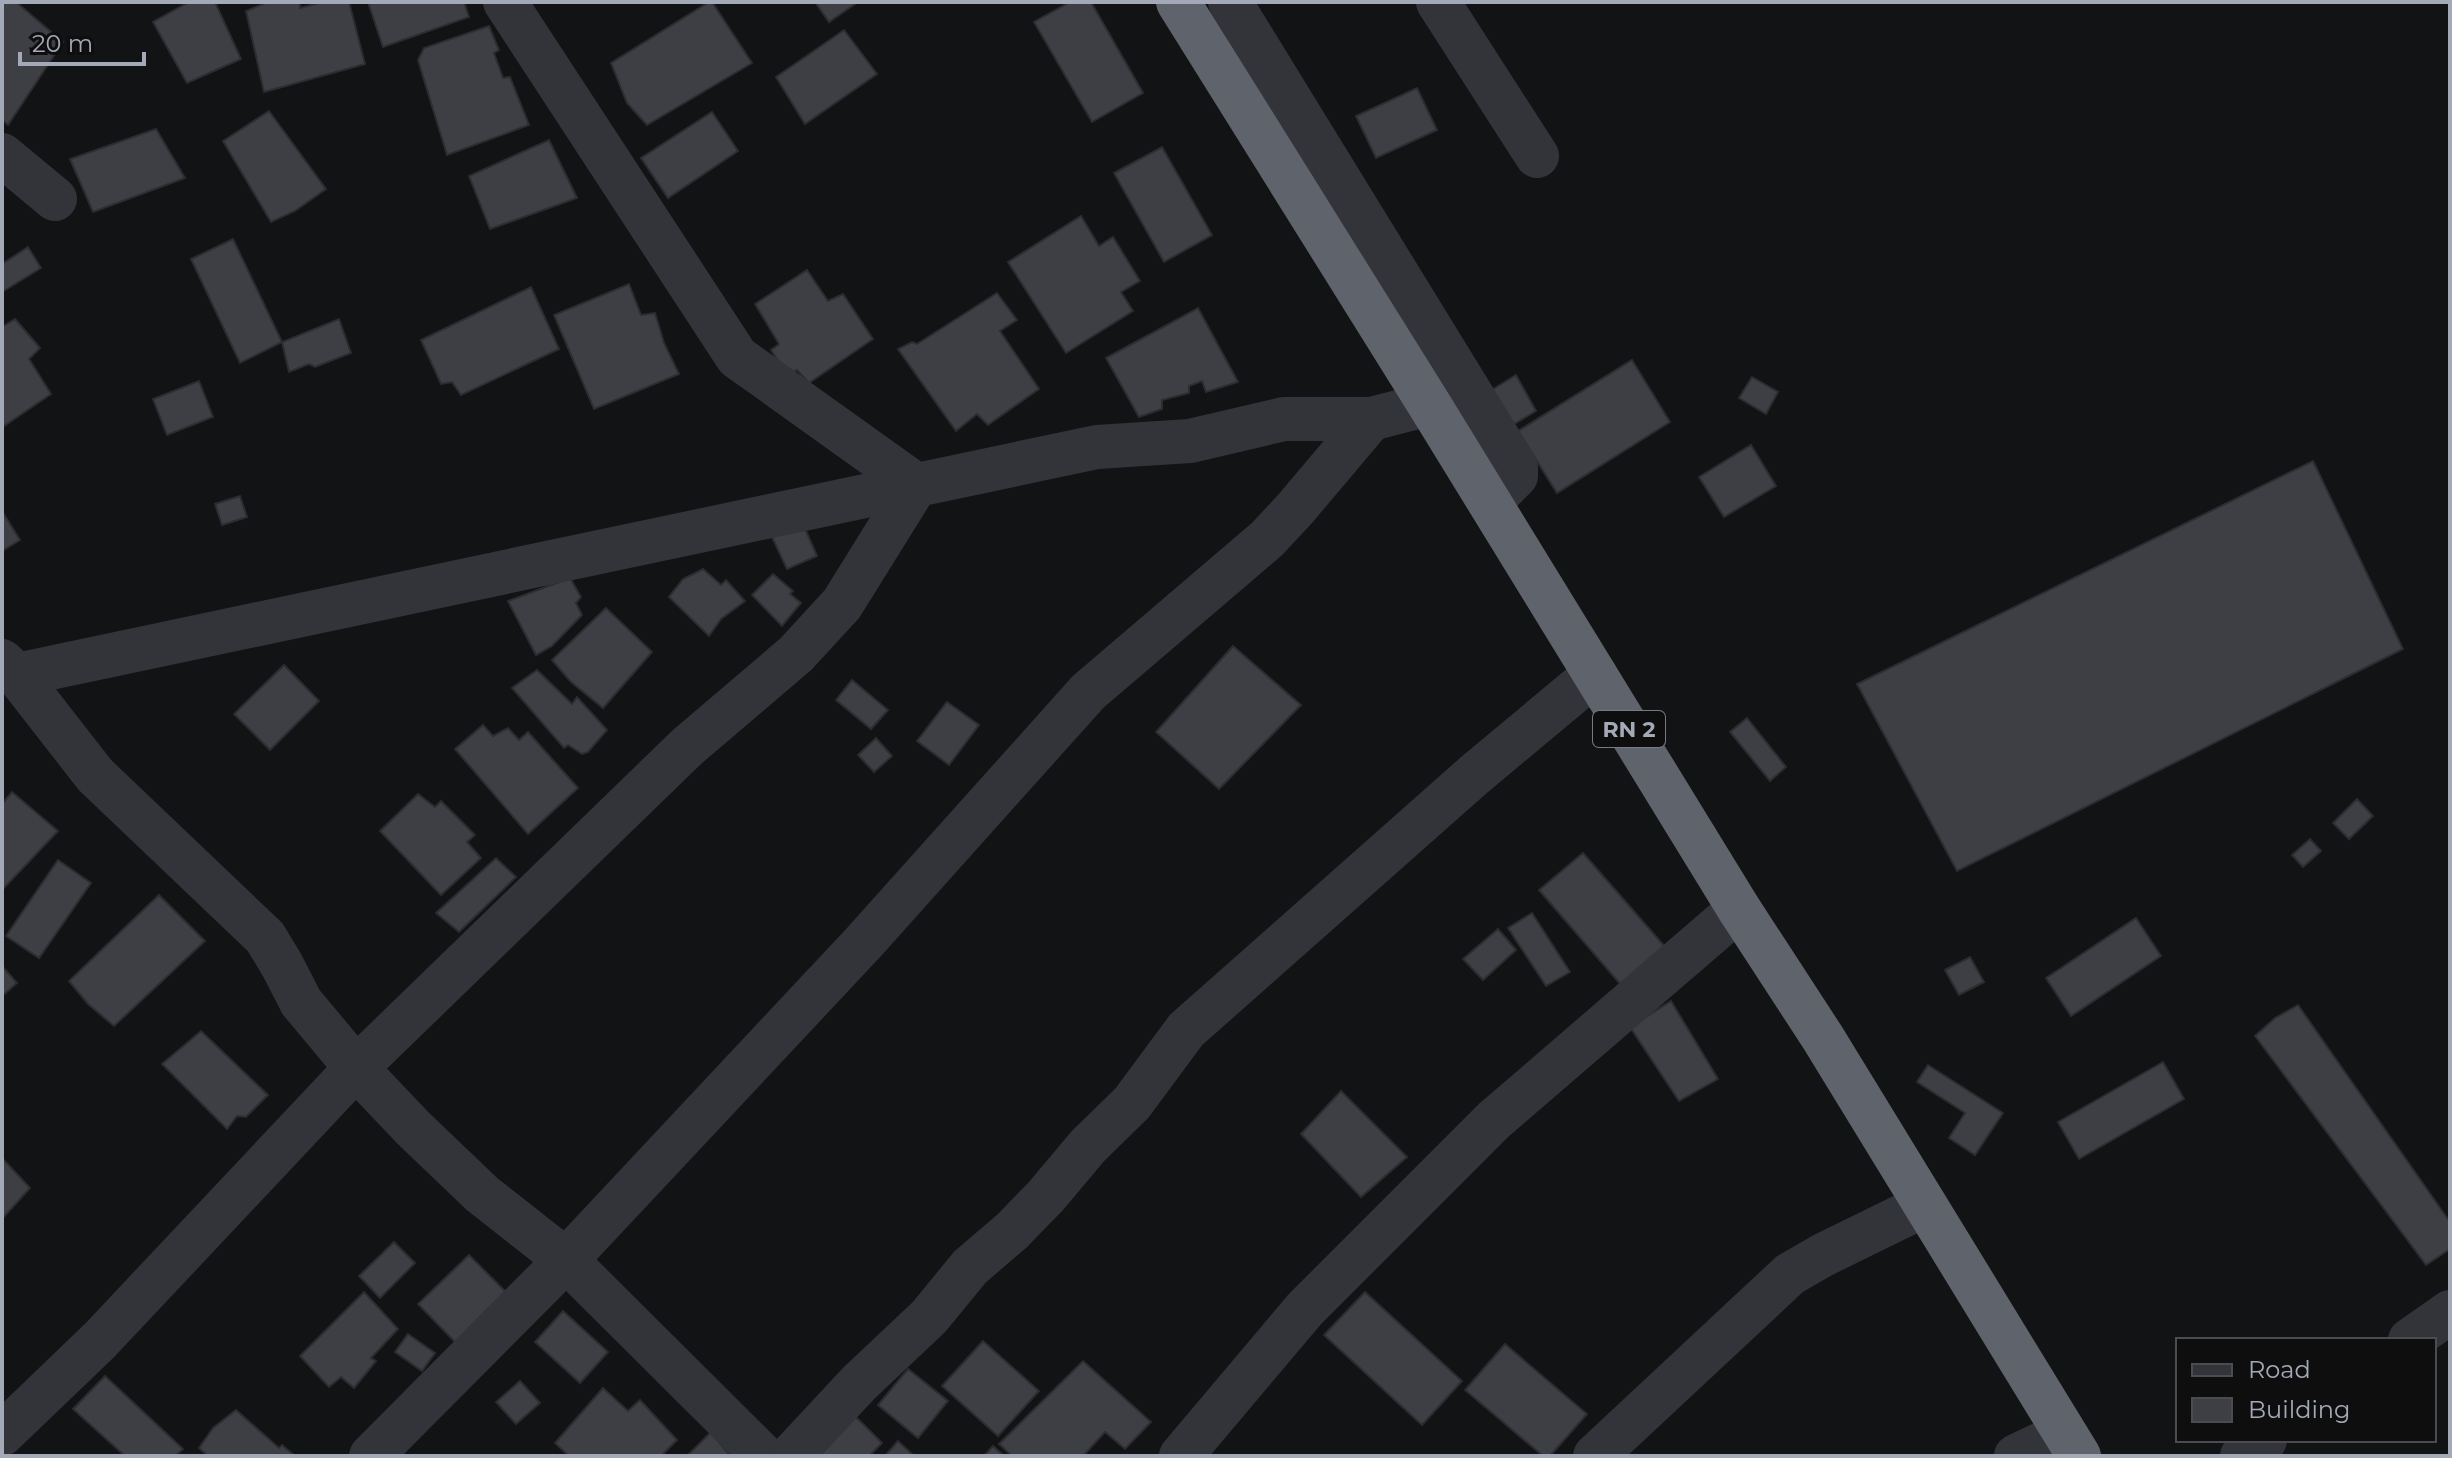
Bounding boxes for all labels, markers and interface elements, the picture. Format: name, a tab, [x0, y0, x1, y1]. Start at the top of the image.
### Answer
scale bar	[20, 16, 144, 66]
text: 20 m	[32, 29, 93, 58]
road number: RN 2	[1593, 711, 1665, 747]
legend	[2176, 1338, 2436, 1442]
text: Road	[2248, 1355, 2311, 1384]
text: Building	[2248, 1395, 2351, 1424]

